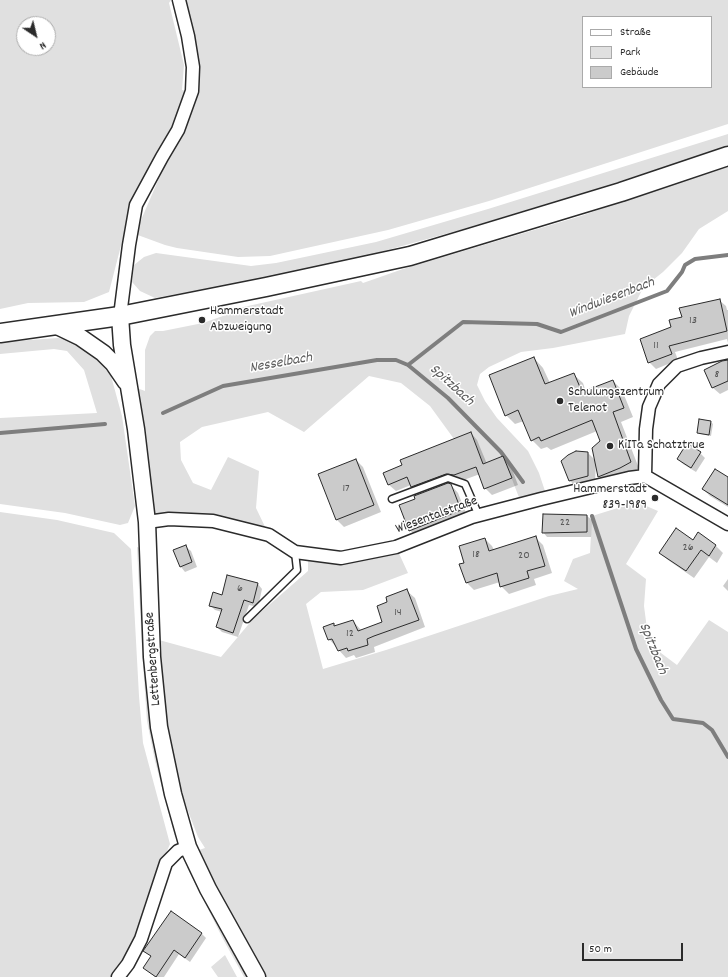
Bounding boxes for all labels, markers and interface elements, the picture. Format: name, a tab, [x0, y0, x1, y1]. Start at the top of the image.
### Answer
north arrow	[16, 16, 56, 56]
legend	[582, 16, 712, 88]
text: Straße	[620, 24, 651, 41]
text: N	[35, 37, 49, 53]
text: Park	[620, 44, 640, 61]
text: Gebäude	[620, 64, 659, 81]
water label: Windwiesenbach	[566, 274, 658, 324]
place label: Hammerstadt Abzweigung	[210, 304, 284, 336]
house number: 13	[689, 314, 697, 328]
marker: Hammerstadt Abzweigung	[197, 315, 207, 325]
house number: 11	[653, 339, 659, 353]
water label: Nesselbach	[248, 350, 314, 378]
water label: Spitzbach	[425, 361, 477, 411]
house number: 8	[715, 368, 719, 382]
place label: Schulungszentrum Telenot	[568, 385, 664, 418]
marker: Schulungszentrum Telenot	[555, 396, 565, 406]
place label: KiITa Schatztrue	[618, 438, 705, 454]
marker: KiITa Schatztrue	[605, 441, 615, 451]
house number: 17	[342, 482, 350, 496]
place label: Hammerstadt 839-1989	[573, 482, 647, 514]
street label: Wiesentalstraße	[394, 493, 480, 539]
marker: Hammerstadt 839-1989	[650, 493, 660, 503]
house number: 22	[560, 516, 570, 530]
house number: 26	[682, 541, 694, 555]
house number: 18	[472, 548, 480, 562]
house number: 20	[518, 549, 530, 563]
house number: 6	[237, 582, 243, 596]
house number: 14	[394, 606, 402, 620]
street label: Lettenbergstraße	[142, 612, 166, 706]
water label: Spitzbach	[634, 621, 670, 677]
house number: 12	[346, 627, 354, 641]
scale bar	[584, 935, 685, 961]
text: 50 m	[589, 941, 612, 958]

